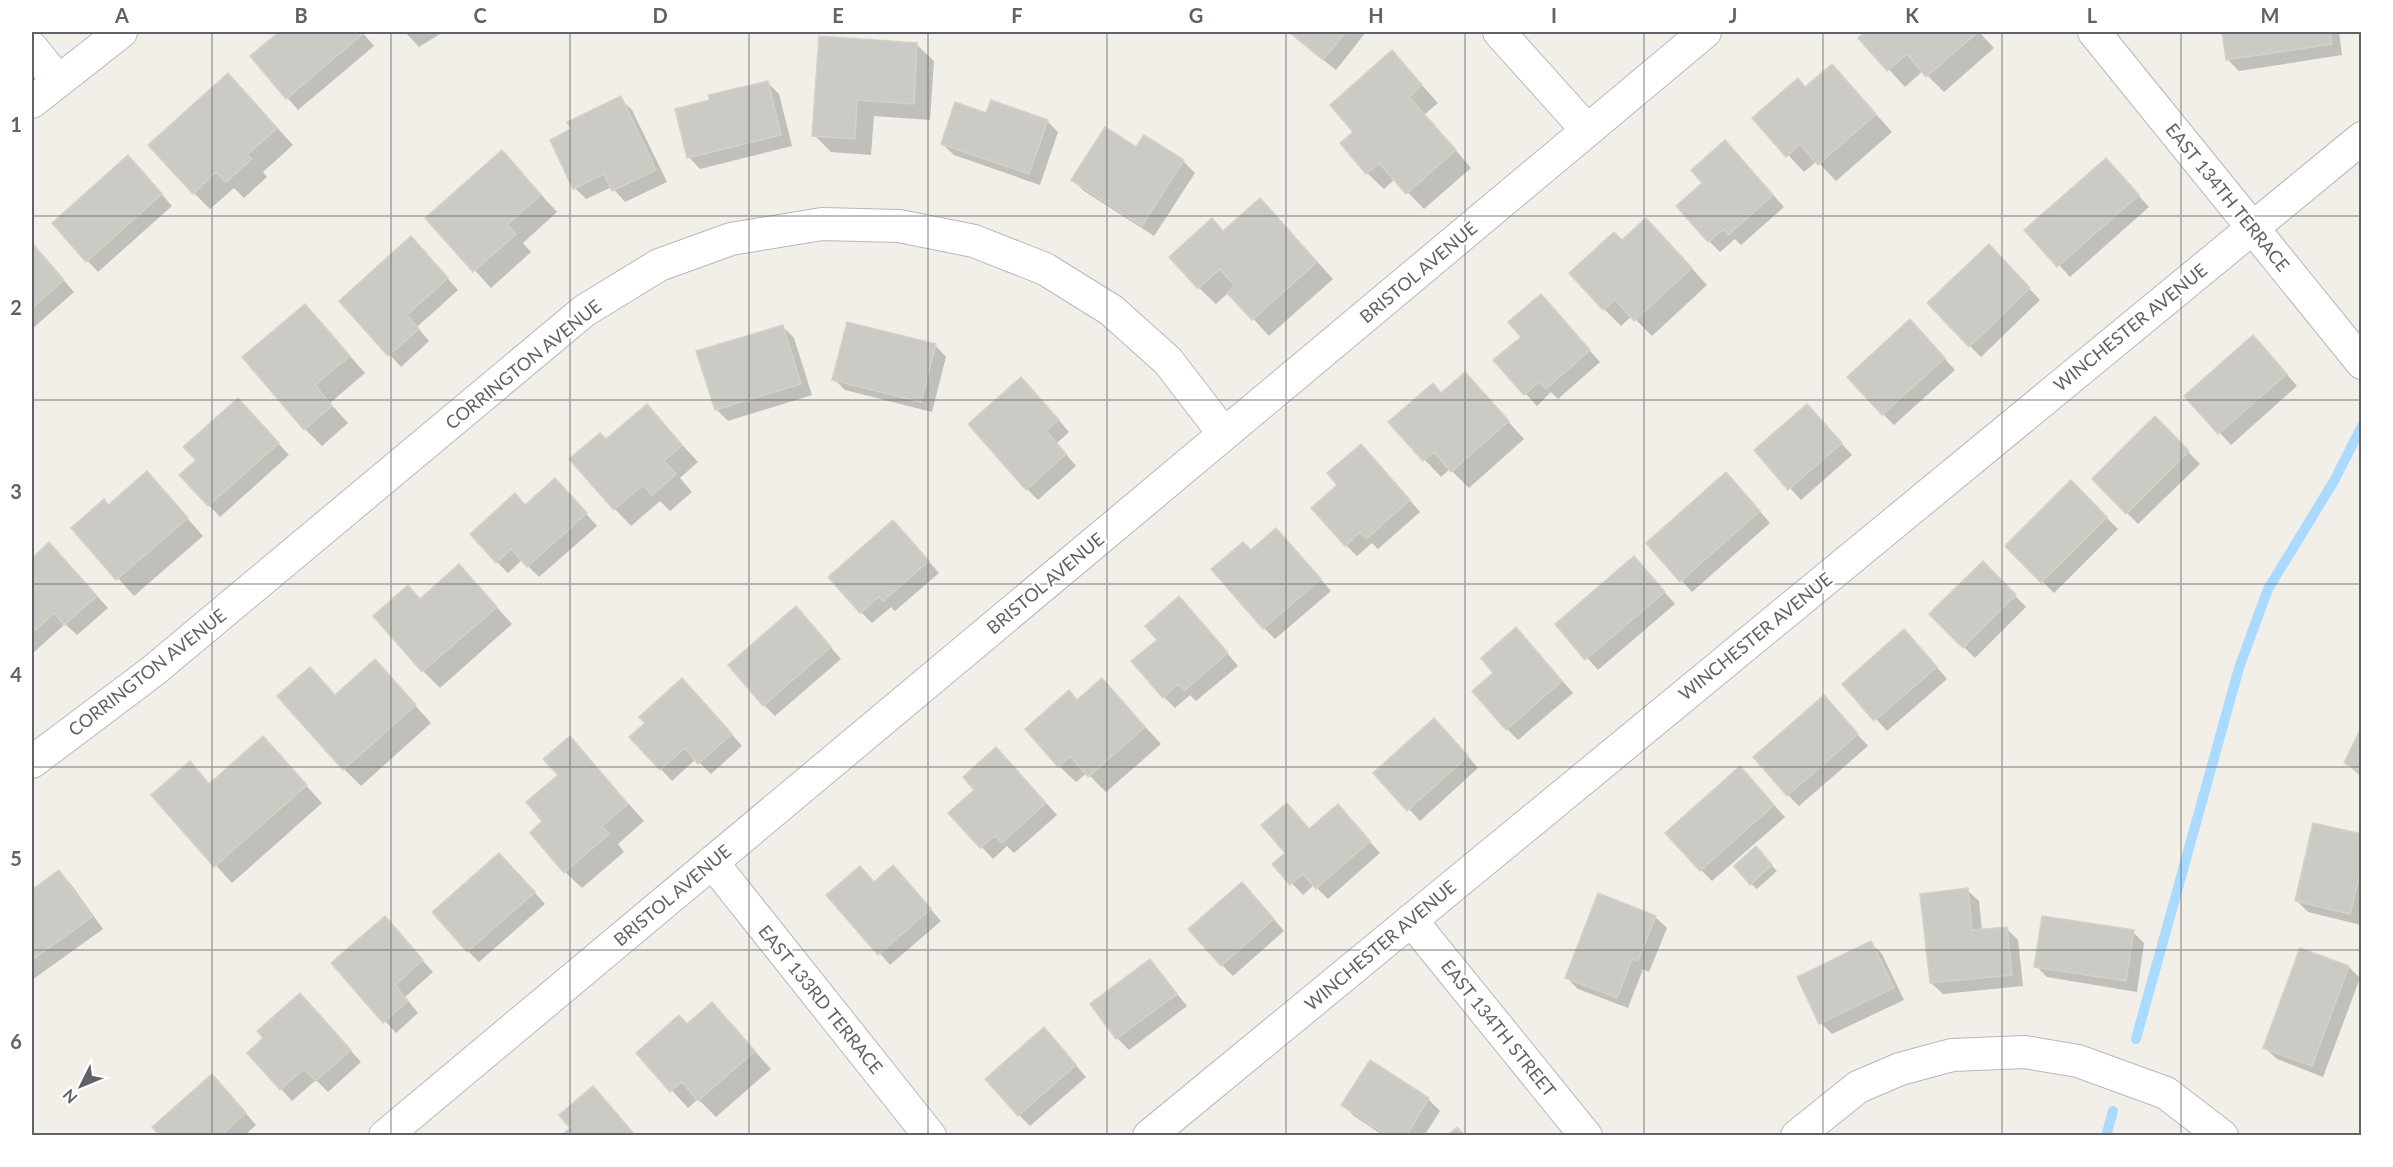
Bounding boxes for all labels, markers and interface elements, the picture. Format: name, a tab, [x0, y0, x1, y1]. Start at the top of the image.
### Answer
text: A	[114, 3, 129, 27]
text: B	[294, 3, 308, 27]
text: C	[473, 3, 487, 27]
text: D	[652, 3, 668, 27]
text: E	[832, 3, 844, 27]
text: F	[1011, 3, 1023, 27]
text: G	[1189, 3, 1203, 27]
text: H	[1368, 3, 1384, 27]
text: I	[1551, 3, 1557, 27]
text: J	[1729, 3, 1737, 27]
text: K	[1905, 3, 1919, 27]
text: L	[2087, 3, 2098, 27]
text: M	[2261, 3, 2279, 27]
text: 1	[10, 112, 22, 136]
street label: EAST 134TH TERRACE	[2161, 118, 2295, 276]
street label: BRISTOL AVENUE	[1355, 217, 1481, 327]
street label: WINCHESTER AVENUE	[2049, 258, 2211, 396]
street label: CORRINGTON AVENUE	[441, 294, 605, 434]
text: 2	[10, 295, 22, 319]
text: 3	[10, 479, 22, 503]
street label: BRISTOL AVENUE	[982, 528, 1108, 638]
street label: WINCHESTER AVENUE	[1674, 567, 1836, 705]
street label: CORRINGTON AVENUE	[64, 604, 230, 740]
text: 4	[10, 662, 22, 686]
street label: BRISTOL AVENUE	[609, 840, 735, 950]
text: 5	[10, 846, 22, 870]
street label: WINCHESTER AVENUE	[1300, 875, 1460, 1015]
street label: EAST 133RD TERRACE	[754, 920, 888, 1078]
street label: EAST 134TH STREET	[1437, 955, 1561, 1101]
text: 6	[10, 1029, 22, 1053]
north arrow	[51, 1056, 111, 1116]
text: N	[59, 1086, 81, 1108]

